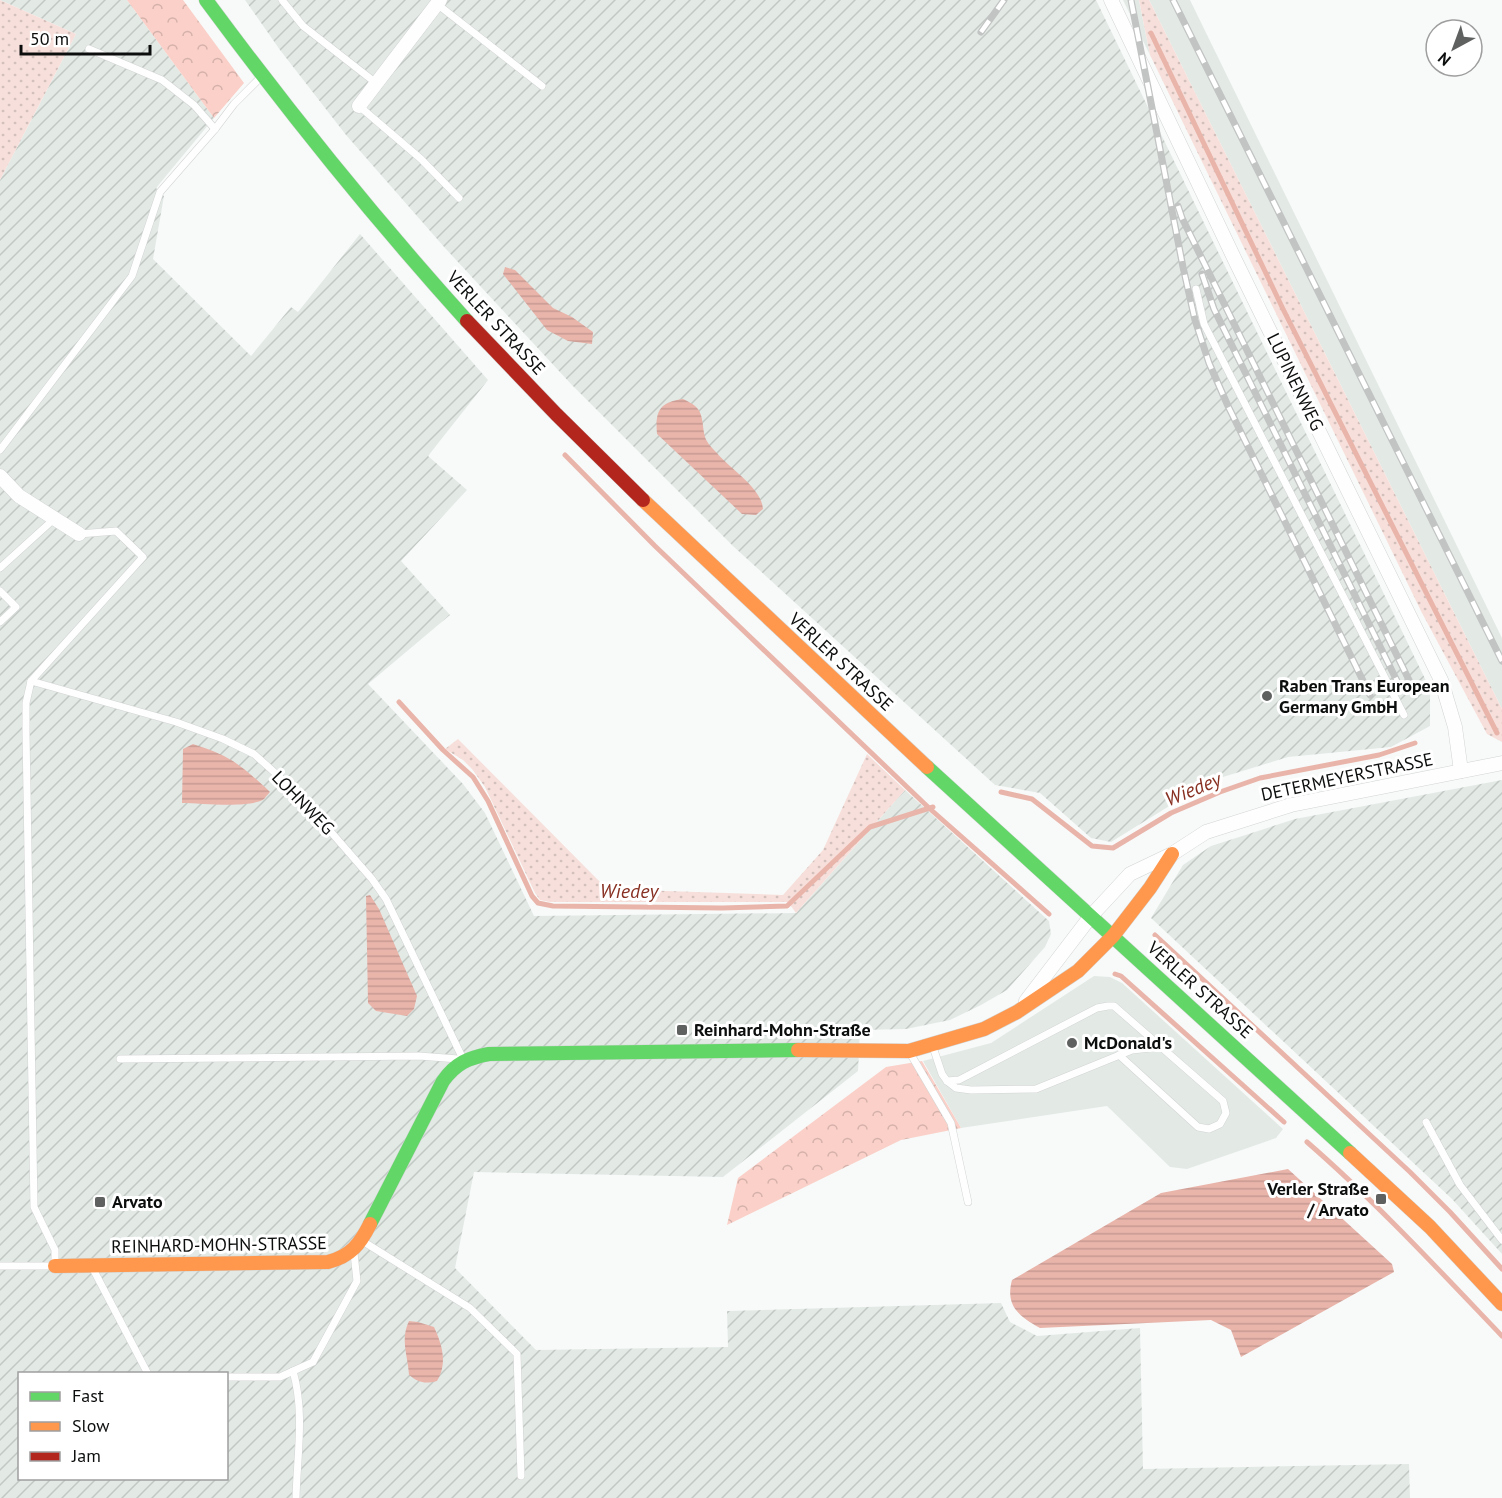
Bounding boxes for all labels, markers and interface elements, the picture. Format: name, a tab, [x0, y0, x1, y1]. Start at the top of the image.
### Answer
scale bar	[21, 18, 150, 56]
north arrow	[1424, 18, 1484, 78]
text: 50 m	[30, 27, 69, 50]
text: N	[1434, 48, 1455, 70]
street label: VERLER STRASSE	[442, 265, 551, 380]
street label: LUPINENWEG	[1262, 329, 1329, 434]
street label: VERLER STRASSE	[784, 607, 898, 716]
place label: Raben Trans European Germany GmbH	[1279, 674, 1449, 718]
marker: Raben Trans European Germany GmbH	[1260, 689, 1274, 703]
street label: DETERMEYERSTRASSE	[1259, 747, 1435, 806]
street label: LOHNWEG	[267, 766, 339, 839]
water label: Wiedey	[1161, 766, 1226, 812]
water label: Wiedey	[600, 878, 659, 904]
street label: VERLER STRASSE	[1142, 936, 1258, 1043]
place label: Reinhard-Mohn-Straße	[694, 1018, 871, 1041]
marker: Reinhard-Mohn-Straße	[675, 1023, 689, 1037]
place label: McDonald's	[1084, 1031, 1172, 1054]
marker: McDonald's	[1065, 1036, 1079, 1050]
place label: Verler Straße / Arvato	[1266, 1177, 1369, 1221]
place label: Arvato	[112, 1190, 163, 1213]
marker: Verler Straße / Arvato	[1374, 1192, 1388, 1206]
marker: Arvato	[93, 1195, 107, 1209]
street label: REINHARD-MOHN-STRASSE	[111, 1231, 327, 1258]
legend	[18, 1372, 228, 1480]
text: Fast	[72, 1384, 104, 1407]
text: Slow	[72, 1414, 110, 1437]
text: Jam	[71, 1444, 101, 1467]

